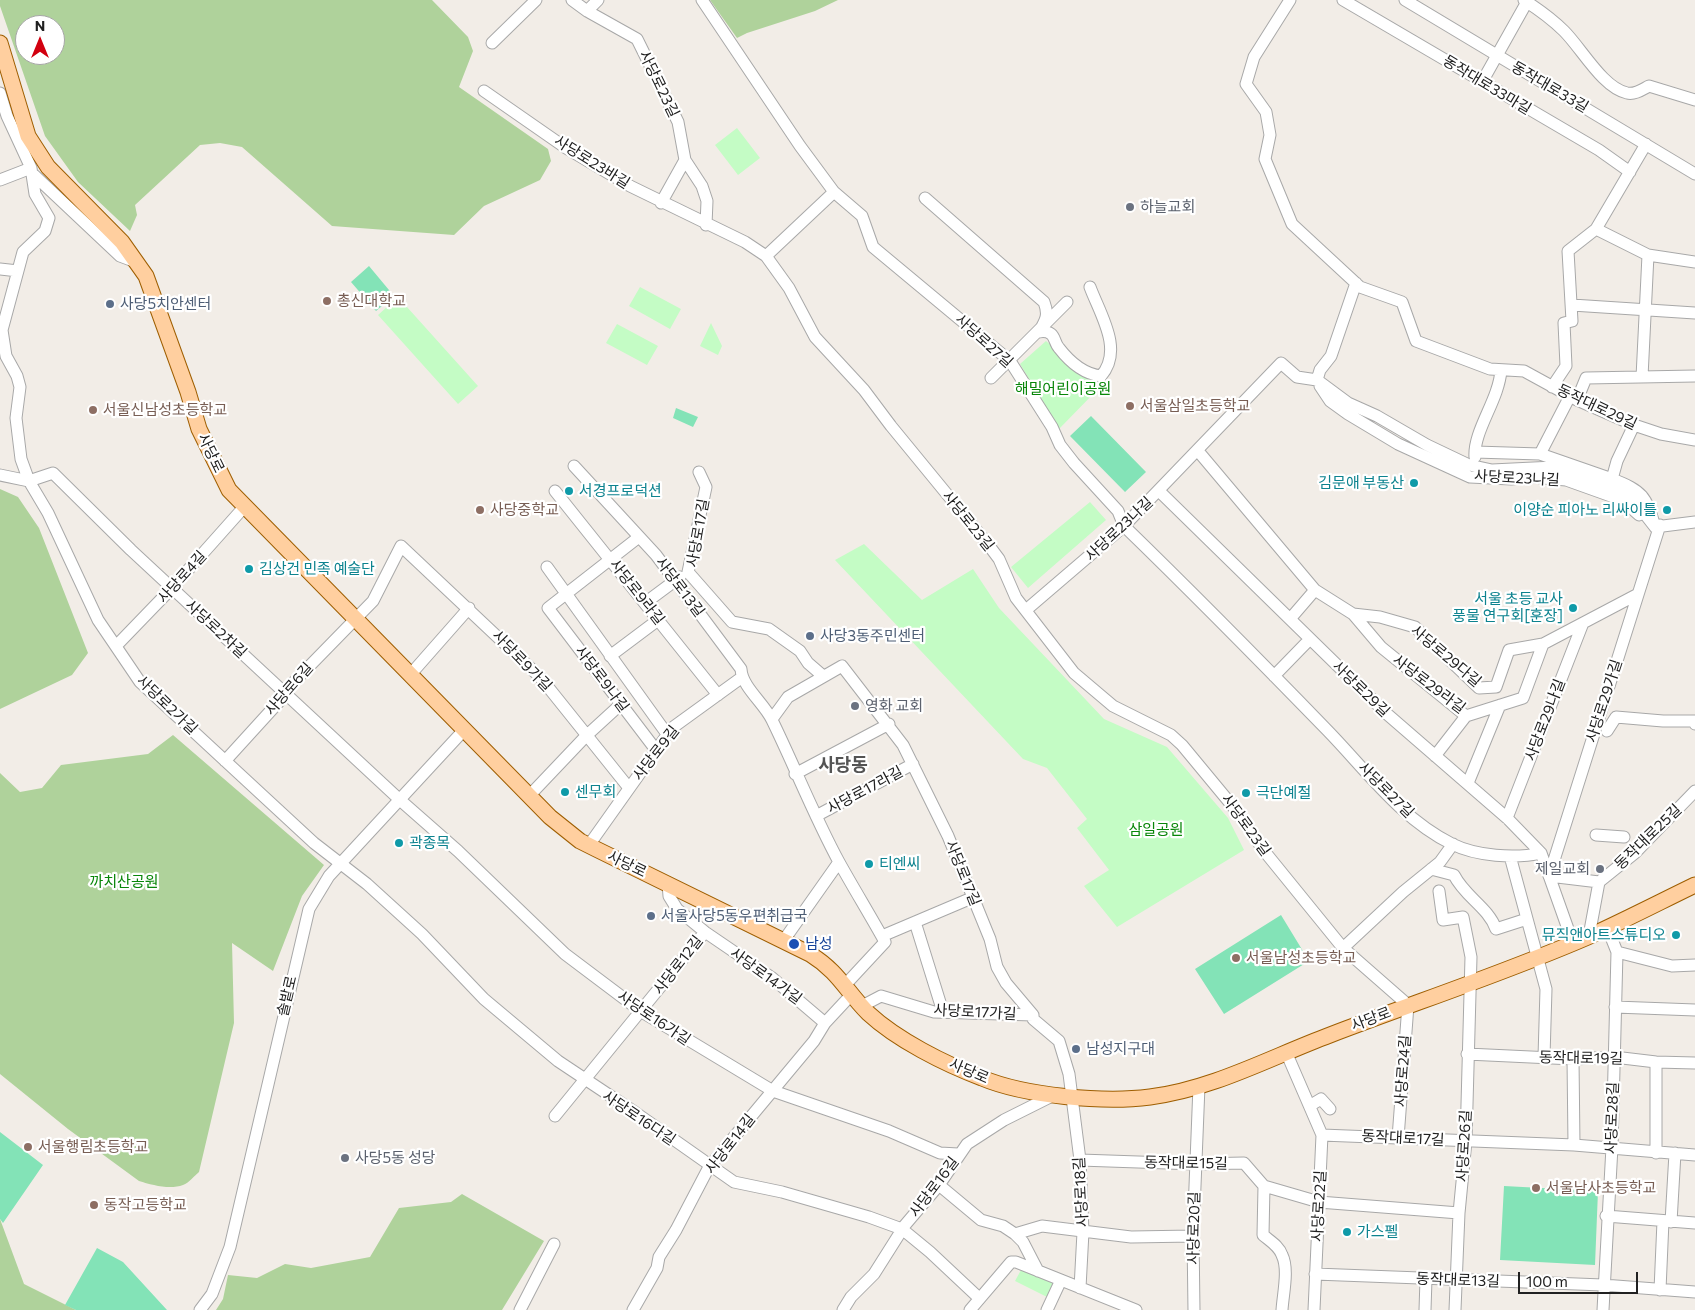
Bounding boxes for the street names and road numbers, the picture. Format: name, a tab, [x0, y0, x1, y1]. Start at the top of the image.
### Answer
street label: 사당로23길	[635, 48, 683, 120]
street label: 동작대로33마길	[1440, 52, 1534, 118]
street label: 동작대로33길	[1508, 58, 1592, 116]
street label: 사당로23바길	[551, 132, 633, 192]
street label: 사당로27길	[951, 310, 1017, 372]
street label: 동작대로29길	[1554, 381, 1640, 433]
street label: 사당로	[194, 430, 228, 476]
street label: 사당로23나길	[1474, 467, 1560, 489]
street label: 사당로23길	[938, 487, 998, 555]
street label: 사당로23나길	[1081, 493, 1157, 565]
street label: 사당로17길	[683, 497, 713, 569]
street label: 사당로4길	[154, 547, 210, 607]
street label: 사당로13길	[652, 554, 708, 620]
street label: 사당로9라길	[606, 556, 668, 628]
street label: 사당로2차길	[182, 596, 250, 662]
street label: 사당로29다길	[1407, 621, 1485, 691]
street label: 사당로9가길	[488, 627, 556, 695]
street label: 사당로9나길	[571, 642, 633, 716]
street label: 사당로29라길	[1389, 651, 1469, 717]
street label: 사당로29길	[1329, 657, 1393, 721]
street label: 사당로29가길	[1582, 657, 1626, 745]
street label: 사당로6길	[261, 659, 317, 719]
street label: 사당로2가길	[133, 672, 201, 738]
street label: 사당로29나길	[1521, 676, 1569, 764]
street label: 사당로9길	[629, 722, 683, 784]
street label: 사당로27길	[1354, 758, 1418, 822]
street label: 사당로17라길	[824, 762, 906, 818]
street label: 사당로23길	[1218, 791, 1274, 859]
street label: 동작대로25길	[1611, 801, 1685, 873]
street label: 사당로17길	[942, 837, 984, 909]
street label: 사당로	[604, 847, 650, 881]
street label: 사당로12길	[649, 932, 707, 998]
street label: 사당로14가길	[727, 944, 805, 1008]
street label: 솔밭로	[274, 974, 300, 1018]
street label: 사당로16가길	[614, 987, 694, 1049]
street label: 사당로17가길	[933, 1001, 1017, 1023]
street label: 사당로	[1348, 1003, 1394, 1035]
street label: 사당로24길	[1392, 1034, 1414, 1108]
street label: 동작대로19길	[1539, 1048, 1623, 1068]
street label: 사당로	[946, 1055, 992, 1087]
street label: 사당로28길	[1602, 1081, 1622, 1155]
street label: 사당로16다길	[599, 1087, 679, 1149]
street label: 사당로26길	[1453, 1109, 1475, 1183]
street label: 사당로14길	[701, 1111, 759, 1177]
street label: 동작대로17길	[1361, 1127, 1445, 1149]
street label: 사당로16길	[906, 1153, 962, 1221]
street label: 동작대로15길	[1144, 1153, 1228, 1173]
street label: 사당로18길	[1070, 1156, 1092, 1228]
street label: 사당로22길	[1308, 1170, 1330, 1242]
street label: 사당로20길	[1184, 1191, 1204, 1265]
street label: 동작대로13길	[1416, 1270, 1500, 1290]

